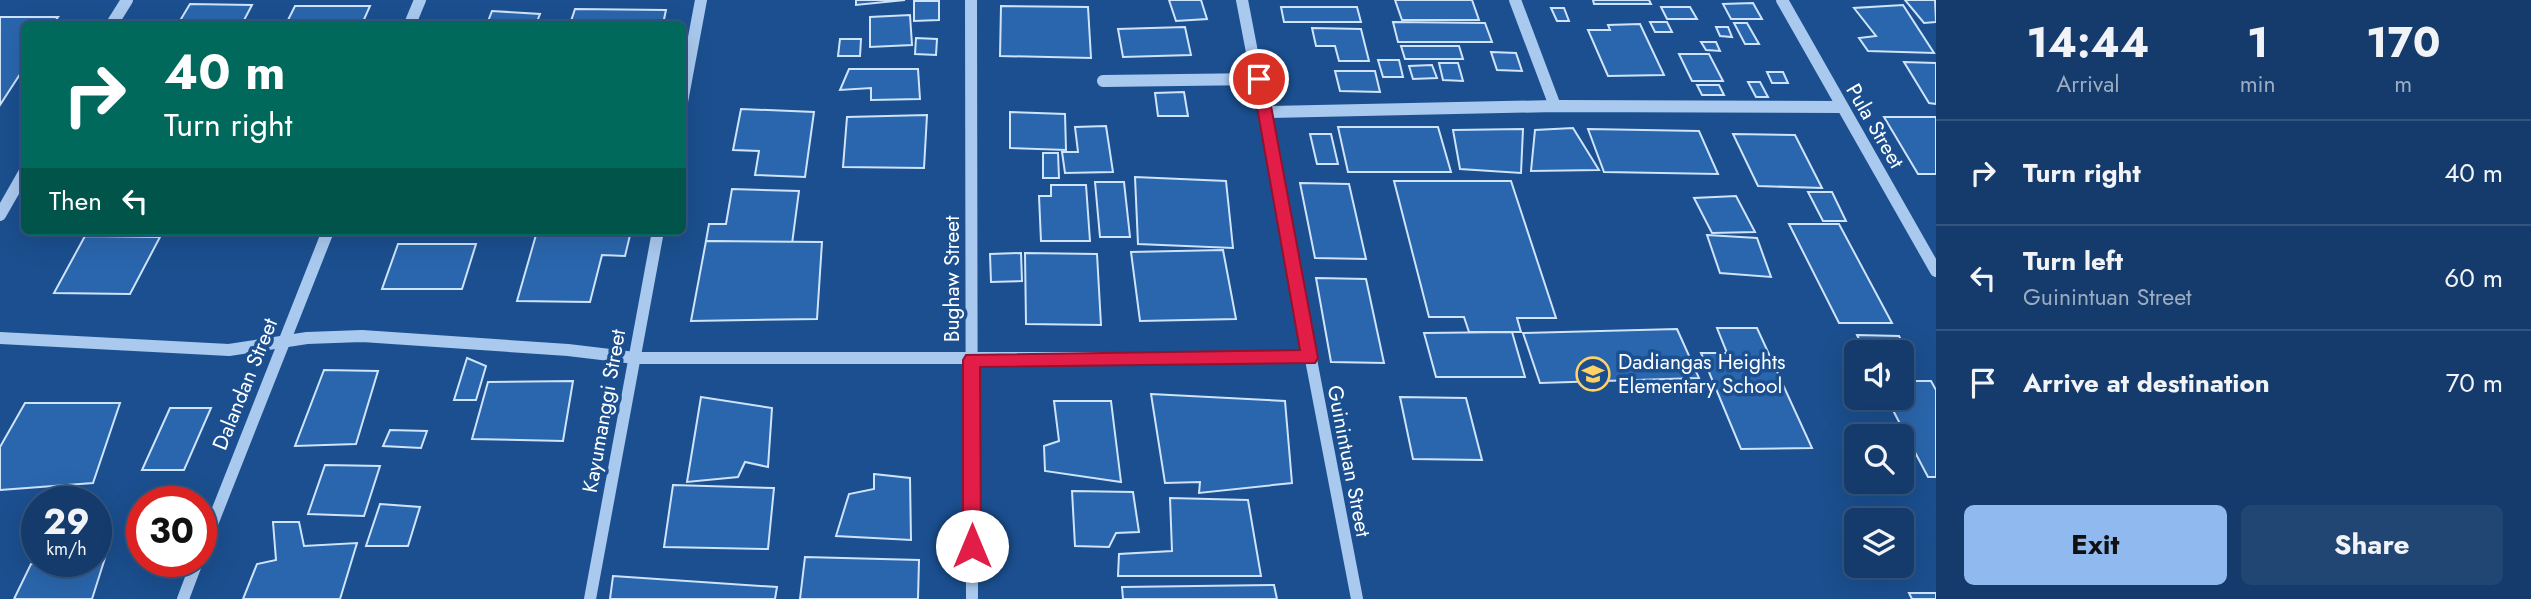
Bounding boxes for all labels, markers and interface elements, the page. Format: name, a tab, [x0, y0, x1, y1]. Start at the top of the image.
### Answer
text: 14:44	[2026, 12, 2149, 73]
text: 1	[2247, 12, 2268, 73]
text: 170	[2366, 12, 2441, 73]
text: 40 m	[164, 37, 286, 107]
icon: right	[49, 49, 140, 140]
pin	[1229, 49, 1289, 109]
icon: arrive	[1240, 60, 1278, 98]
text: Arrival	[2056, 67, 2120, 101]
text: min	[2240, 67, 2276, 101]
text: m	[2394, 67, 2412, 101]
street label: Pula Street	[1839, 78, 1911, 174]
text: Turn right	[164, 102, 293, 148]
icon: right	[1964, 154, 2002, 192]
text: Turn right	[2023, 154, 2141, 192]
text: 40 m	[2444, 154, 2503, 192]
text: Then	[49, 182, 102, 220]
icon: left	[116, 182, 154, 220]
street label: Bughaw Street	[937, 216, 967, 342]
text: Turn left	[2023, 242, 2123, 280]
icon: left	[1964, 259, 2002, 297]
text: 60 m	[2444, 259, 2503, 297]
text: Guinintuan Street	[2023, 280, 2192, 314]
street label: Dalandan Street	[205, 314, 285, 454]
street label: Kayumanggi Street	[575, 327, 633, 495]
map controls	[1844, 340, 1914, 578]
button: sound	[1844, 340, 1914, 410]
place label: Dadiangas Heights Elementary School	[1618, 347, 1786, 401]
school or university icon: Dadiangas Heights Elementary School	[1574, 355, 1612, 393]
icon: arrive	[1964, 364, 2002, 402]
text: Arrive at destination	[2023, 364, 2270, 402]
text: 70 m	[2446, 364, 2503, 402]
street label: Guinintuan Street	[1320, 383, 1378, 539]
button: search	[1844, 424, 1914, 494]
speed limit sign: 30	[126, 486, 217, 577]
text: 29	[43, 497, 90, 547]
button: Exit	[1964, 505, 2227, 585]
button: Share	[2241, 505, 2503, 585]
button: layers	[1844, 508, 1914, 578]
position arrow	[935, 509, 1009, 583]
text: km/h	[46, 536, 87, 562]

